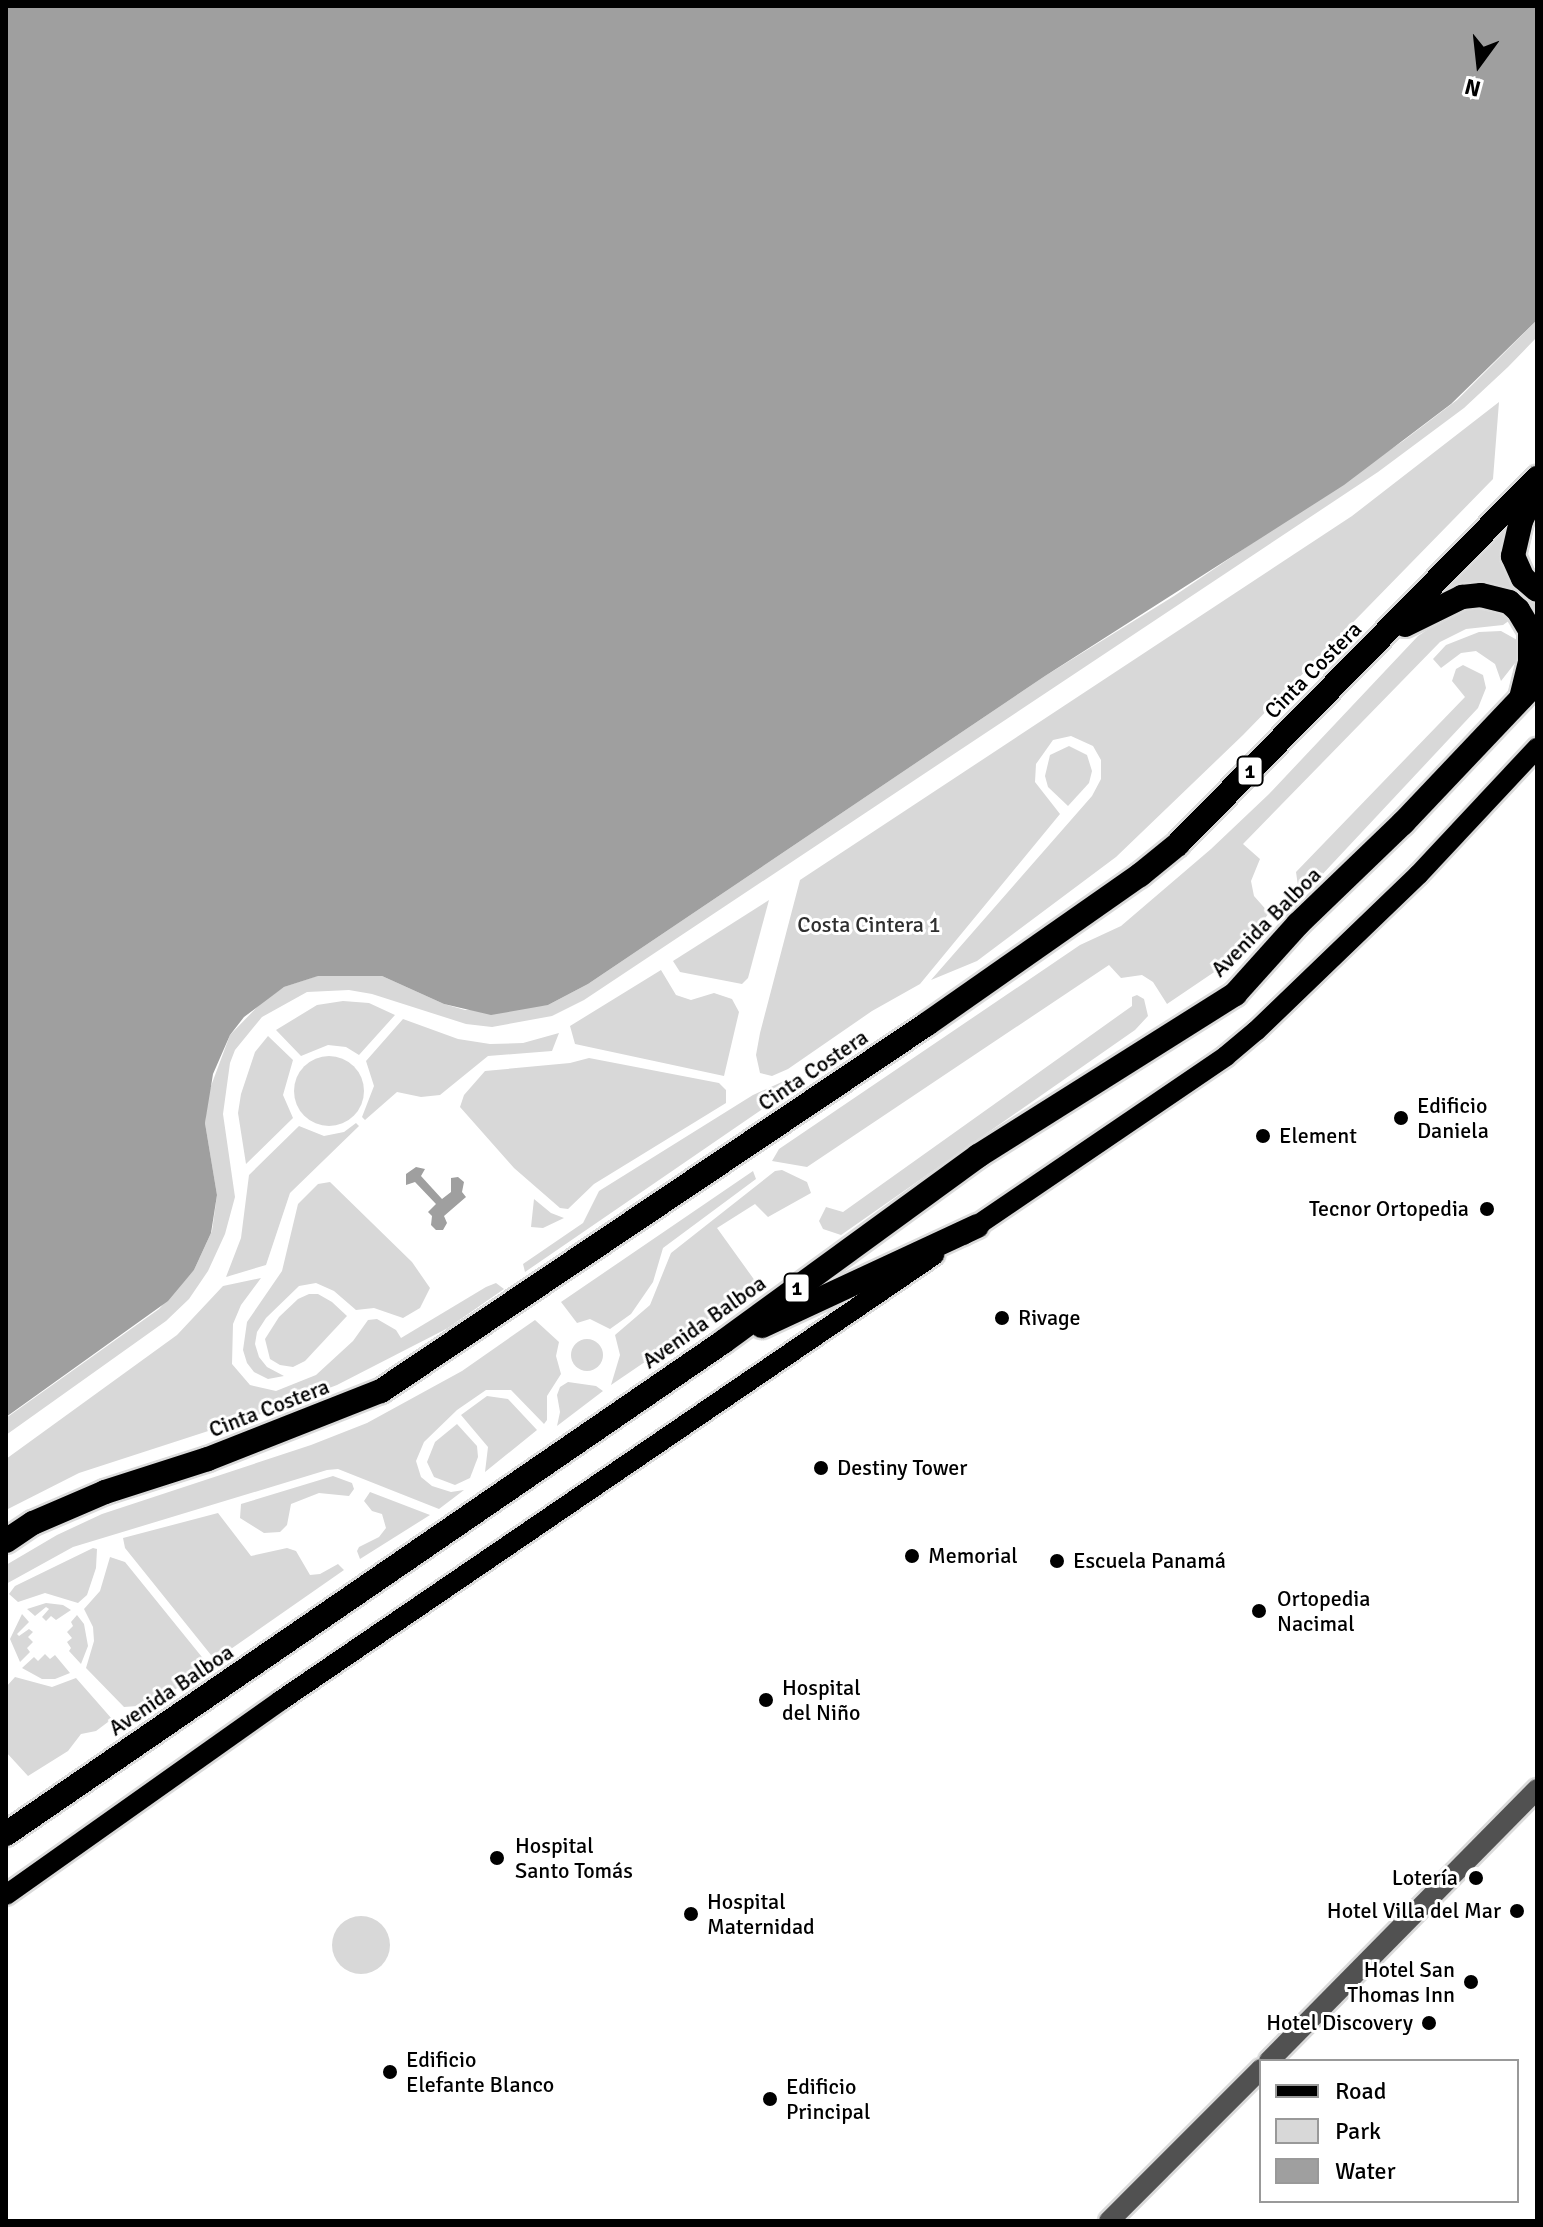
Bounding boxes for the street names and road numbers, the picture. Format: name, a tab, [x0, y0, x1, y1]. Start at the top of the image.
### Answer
street label: Cinta Costera	[1259, 616, 1367, 724]
road number: 1	[1236, 755, 1264, 787]
street label: Avenida Balboa	[1206, 862, 1326, 982]
street label: Cinta Costera	[753, 1024, 873, 1116]
street label: Avenida Balboa	[637, 1270, 771, 1374]
road number: 1	[783, 1272, 811, 1304]
street label: Cinta Costera	[205, 1373, 333, 1443]
street label: Avenida Balboa	[104, 1639, 238, 1741]

